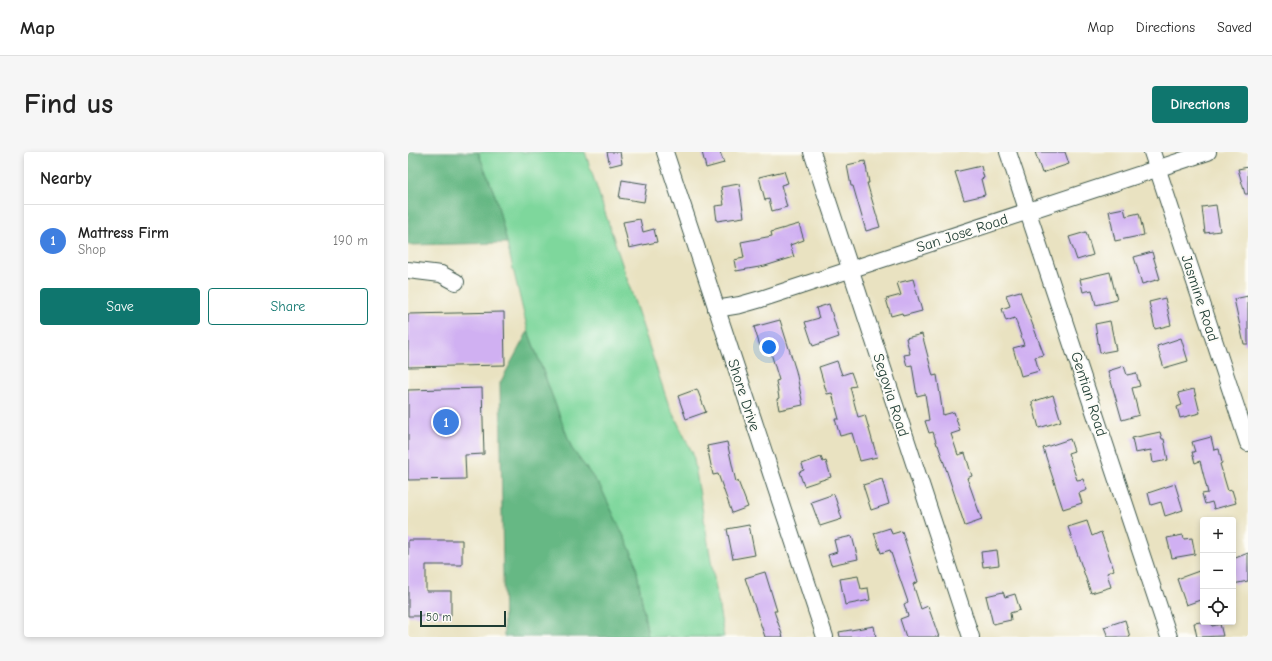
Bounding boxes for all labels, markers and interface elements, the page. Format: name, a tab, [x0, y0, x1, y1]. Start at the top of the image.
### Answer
text: Map	[20, 17, 55, 39]
text: Map	[1087, 19, 1114, 36]
text: Directions	[1136, 19, 1195, 36]
text: Saved	[1217, 19, 1252, 36]
button: Directions	[1152, 86, 1248, 123]
text: Find us	[24, 88, 113, 120]
text: Nearby	[40, 169, 91, 188]
street label: San Jose Road	[914, 210, 1010, 256]
text: Mattress Firm	[78, 224, 169, 242]
text: 1	[50, 233, 56, 248]
text: 190 m	[333, 233, 368, 248]
text: Shop	[78, 242, 106, 257]
street label: Jasmine Road	[1178, 252, 1222, 344]
button: Save	[40, 288, 200, 325]
button: Share	[208, 288, 368, 325]
your location	[759, 337, 779, 357]
street label: Gentian Road	[1067, 350, 1111, 438]
street label: Segovia Road	[869, 351, 913, 439]
street label: Shore Drive	[724, 357, 764, 434]
pin: 1	[433, 407, 459, 437]
map controls	[1200, 517, 1236, 625]
button: +	[1200, 517, 1236, 553]
button: −	[1200, 553, 1236, 589]
button: locate	[1200, 589, 1236, 625]
scale bar	[420, 609, 506, 628]
text: 50 m	[426, 611, 451, 624]

